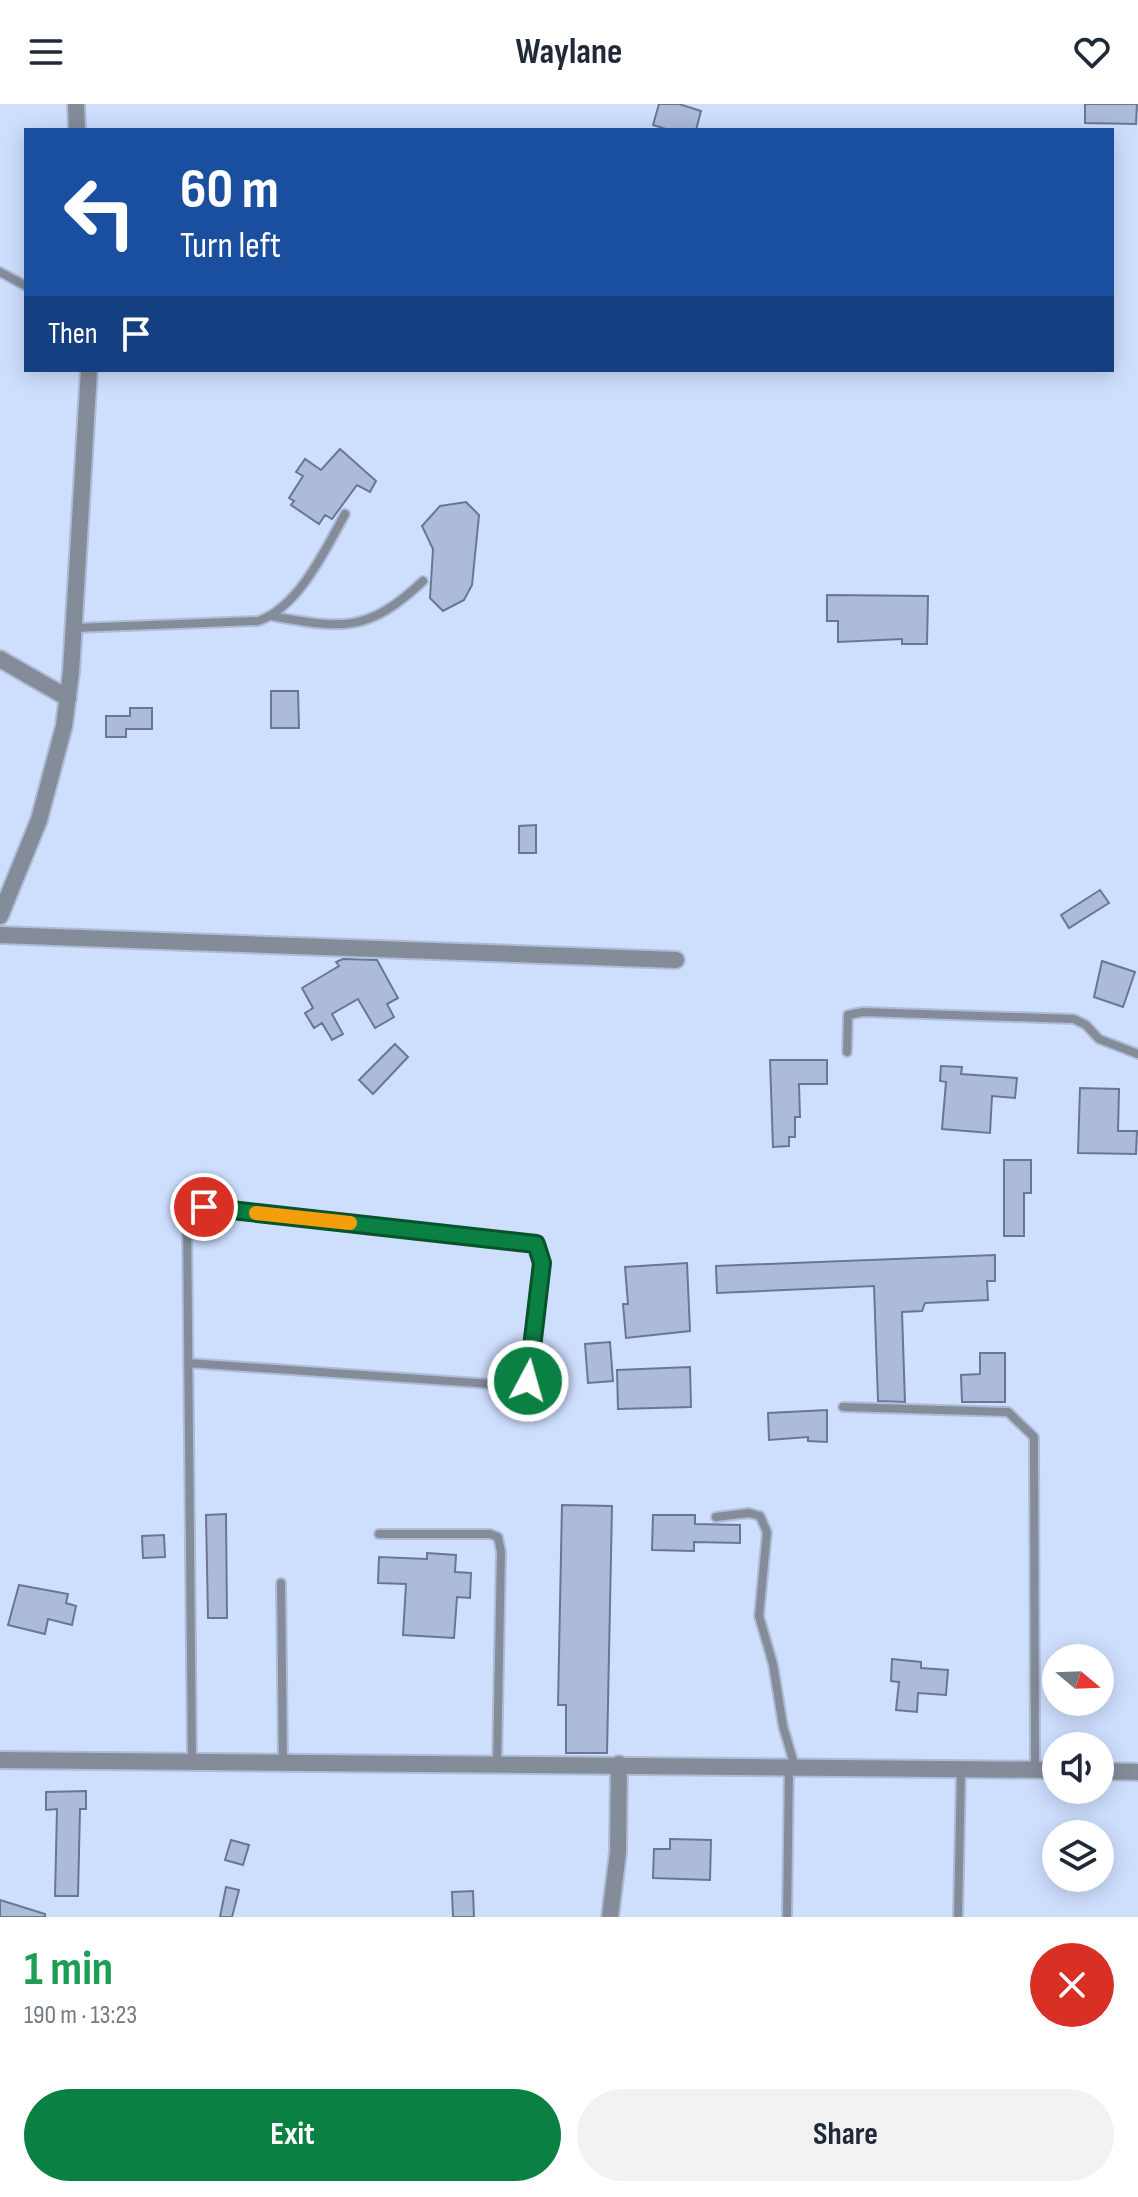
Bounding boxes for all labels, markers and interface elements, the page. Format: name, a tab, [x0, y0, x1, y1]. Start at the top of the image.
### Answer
icon: menu	[24, 30, 68, 74]
icon: heart	[1070, 30, 1114, 74]
text: Waylane	[516, 31, 622, 74]
text: 60 m	[180, 157, 279, 224]
icon: left	[48, 160, 152, 264]
text: Turn left	[180, 225, 281, 268]
icon: arrive	[114, 312, 158, 356]
text: Then	[48, 316, 98, 352]
pin	[170, 1173, 238, 1241]
icon: arrive	[182, 1185, 226, 1229]
position arrow	[486, 1339, 570, 1423]
north arrow	[1042, 1644, 1114, 1716]
map controls	[1042, 1644, 1114, 1892]
button: sound	[1042, 1732, 1114, 1804]
button: layers	[1042, 1820, 1114, 1892]
text: 1 min	[24, 1941, 113, 1998]
button: close	[1030, 1943, 1114, 2027]
text: 190 m · 13:23	[24, 2000, 137, 2031]
button: Exit	[24, 2089, 561, 2181]
button: Share	[577, 2089, 1114, 2181]

